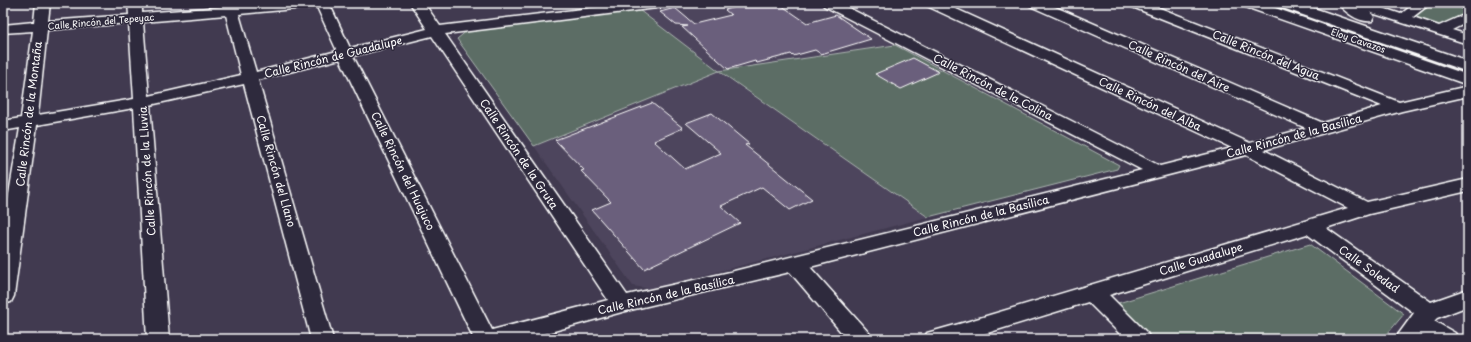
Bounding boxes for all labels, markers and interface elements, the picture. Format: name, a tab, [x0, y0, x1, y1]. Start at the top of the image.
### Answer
street label: Calle Rincón del Tepeyac	[47, 9, 155, 33]
street label: Eloy Cavazos	[1329, 24, 1387, 56]
street label: Calle Rincón del Agua	[1210, 25, 1323, 84]
street label: Calle Rincón de Guadalupe	[262, 31, 404, 82]
street label: Calle Rincón del Aire	[1126, 35, 1233, 96]
street label: Calle Rincón de la Montaña	[11, 40, 46, 188]
street label: Calle Rincón de la Colina	[930, 49, 1056, 124]
street label: Calle Rincón del Alba	[1096, 72, 1205, 135]
street label: Calle Rincón de la Gruta	[476, 95, 563, 213]
street label: Calle Rincón de la Lluvia	[133, 106, 160, 236]
street label: Calle Rincón del Huajuco	[367, 108, 440, 233]
street label: Calle Rincón de la Basílica	[1224, 109, 1364, 162]
street label: Calle Rincón del Llano	[252, 113, 301, 229]
street label: Calle Rincón de la Basílica	[911, 190, 1051, 241]
street label: Calle Guadalupe	[1157, 238, 1245, 279]
street label: Calle Soledad	[1335, 241, 1403, 297]
street label: Calle Rincón de la Basílica	[596, 271, 736, 319]

